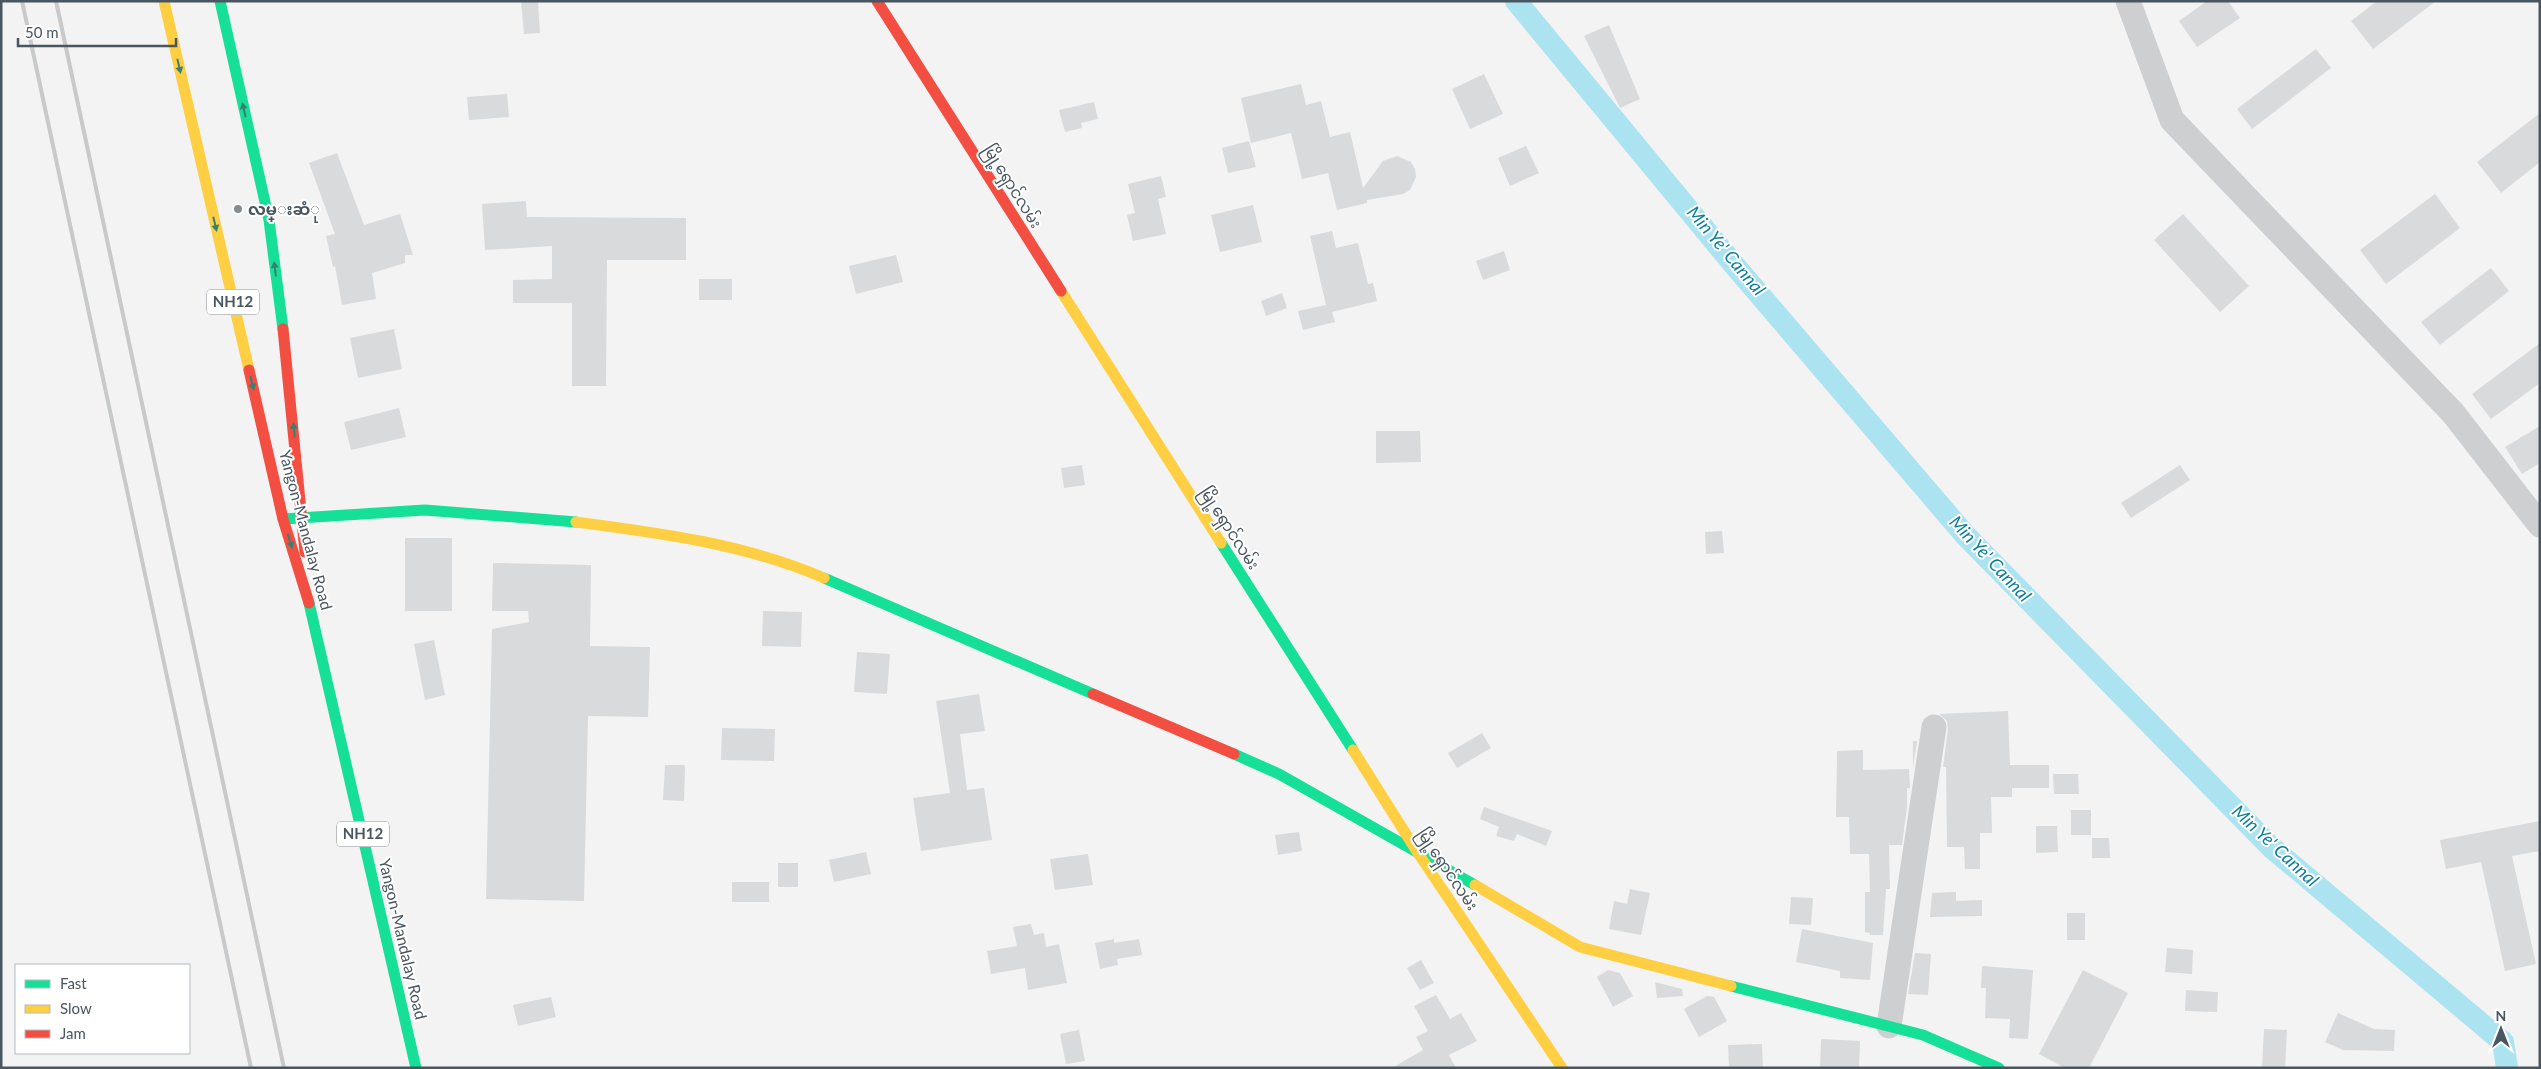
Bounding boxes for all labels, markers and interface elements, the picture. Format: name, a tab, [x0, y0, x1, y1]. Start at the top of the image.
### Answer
scale bar	[18, 15, 175, 47]
text: 50 m	[25, 23, 59, 41]
one-way arrow	[175, 58, 183, 73]
one-way arrow	[240, 101, 248, 117]
street label: မြို့ရှောင်လမ်း	[975, 140, 1047, 234]
place label: လမ္းဆံု	[248, 199, 320, 223]
water label: Min Ye' Cannal	[1683, 201, 1771, 300]
marker: လမ္းဆံု	[232, 203, 244, 215]
one-way arrow	[211, 217, 219, 232]
one-way arrow	[271, 261, 279, 277]
road number: NH12	[207, 290, 259, 314]
one-way arrow	[248, 375, 256, 390]
one-way arrow	[289, 422, 297, 438]
street label: Yangon-Mandalay Road	[276, 448, 337, 612]
street label: မြို့ရှောင်လမ်း	[1192, 482, 1265, 576]
water label: Min Ye' Cannal	[1945, 511, 2036, 606]
one-way arrow	[286, 533, 294, 548]
water label: Min Ye' Cannal	[2228, 800, 2323, 891]
road number: NH12	[337, 822, 389, 846]
street label: မြို့ရှောင်လမ်း	[1409, 824, 1484, 917]
street label: Yangon-Mandalay Road	[376, 857, 431, 1021]
legend	[15, 964, 190, 1054]
text: Fast	[60, 974, 87, 992]
text: Slow	[60, 999, 92, 1017]
north arrow	[2476, 1004, 2526, 1054]
text: N	[2496, 1007, 2506, 1024]
text: Jam	[60, 1024, 86, 1042]

